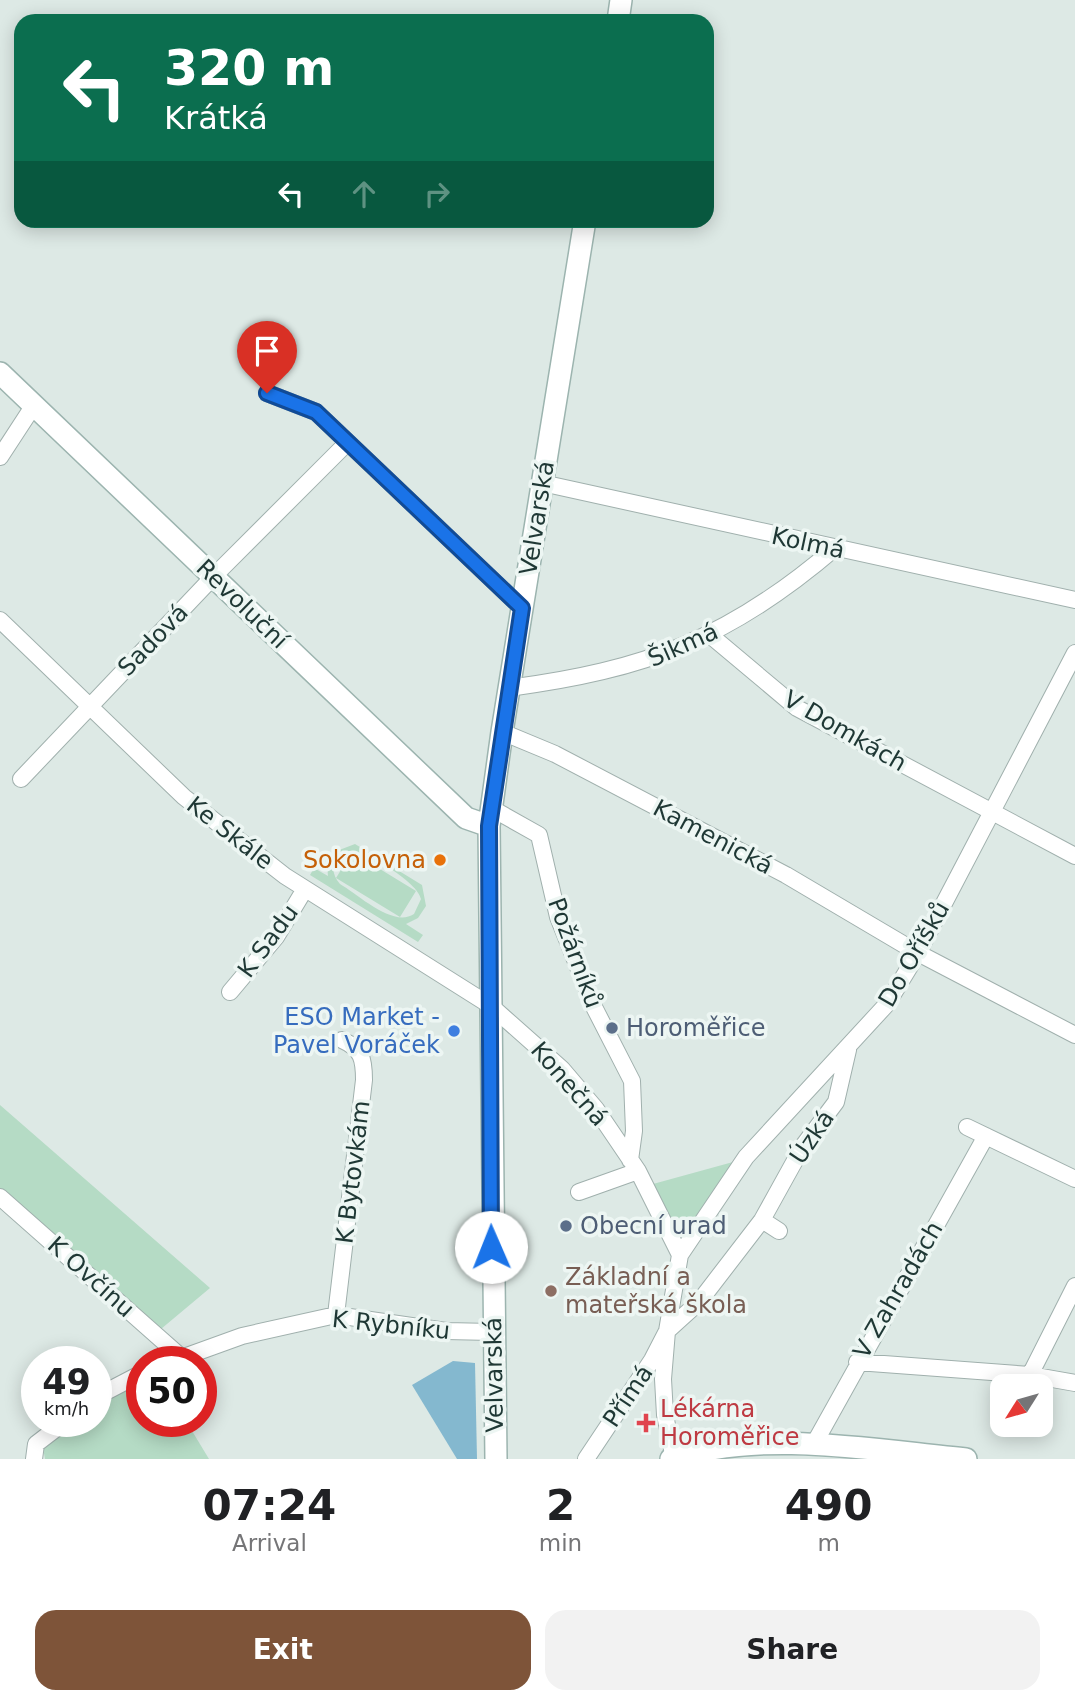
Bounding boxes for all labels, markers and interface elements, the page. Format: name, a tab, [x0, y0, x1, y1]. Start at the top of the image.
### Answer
text: 320 m	[164, 40, 334, 97]
icon: left	[49, 42, 140, 133]
text: Krátká	[164, 99, 268, 137]
icon: left	[272, 175, 310, 213]
icon: ahead	[345, 175, 383, 213]
icon: right	[418, 175, 456, 213]
pin	[237, 321, 297, 393]
icon: arrive	[248, 332, 286, 370]
street label: Velvarská	[514, 459, 560, 577]
street label: Kolmá	[769, 522, 847, 564]
street label: Revoluční	[190, 554, 294, 655]
street label: Sadová	[112, 598, 194, 682]
street label: Šikmá	[643, 615, 722, 673]
street label: V Domkách	[779, 685, 911, 777]
street label: Ke Skále	[181, 791, 279, 875]
street label: Kamenická	[648, 794, 778, 880]
place label: Sokolovna	[303, 846, 426, 874]
marker: Sokolovna	[432, 852, 448, 868]
street label: Požárníků	[542, 894, 608, 1012]
street label: Do Oříšků	[873, 896, 955, 1012]
street label: K Sadu	[232, 899, 304, 983]
place label: ESO Market - Pavel Voráček	[273, 1003, 440, 1059]
place label: Horoměřice	[626, 1014, 765, 1042]
marker: Horoměřice	[604, 1020, 620, 1036]
marker: ESO Market - Pavel Voráček	[446, 1023, 462, 1039]
street label: Konečná	[525, 1036, 613, 1132]
street label: K Bytovkám	[330, 1099, 376, 1245]
street label: Úzká	[782, 1104, 840, 1169]
position arrow	[454, 1210, 528, 1284]
place label: Obecní urad	[580, 1212, 727, 1240]
street label: V Zahradách	[848, 1217, 948, 1363]
marker: Obecní urad	[558, 1218, 574, 1234]
street label: K Ovčínu	[42, 1231, 140, 1323]
place label: Základní a mateřská škola	[565, 1263, 747, 1319]
marker: Základní a mateřská škola	[543, 1283, 559, 1299]
street label: K Rybníku	[331, 1305, 451, 1345]
street label: Velvarská	[479, 1317, 509, 1433]
speed limit sign: 50	[126, 1346, 217, 1437]
street label: Přímá	[597, 1360, 659, 1432]
text: 49	[42, 1362, 91, 1402]
north arrow	[990, 1374, 1054, 1437]
map controls	[990, 1374, 1053, 1437]
place label: Lékárna Horoměřice	[660, 1395, 799, 1451]
text: km/h	[44, 1398, 89, 1419]
marker: Lékárna Horoměřice	[638, 1415, 654, 1431]
text: 07:24	[203, 1481, 336, 1530]
text: 2	[546, 1481, 575, 1530]
text: 490	[785, 1481, 872, 1530]
text: Arrival	[232, 1530, 307, 1556]
text: min	[539, 1530, 582, 1556]
text: m	[817, 1530, 840, 1556]
button: Exit	[35, 1610, 531, 1690]
button: Share	[545, 1610, 1040, 1690]

